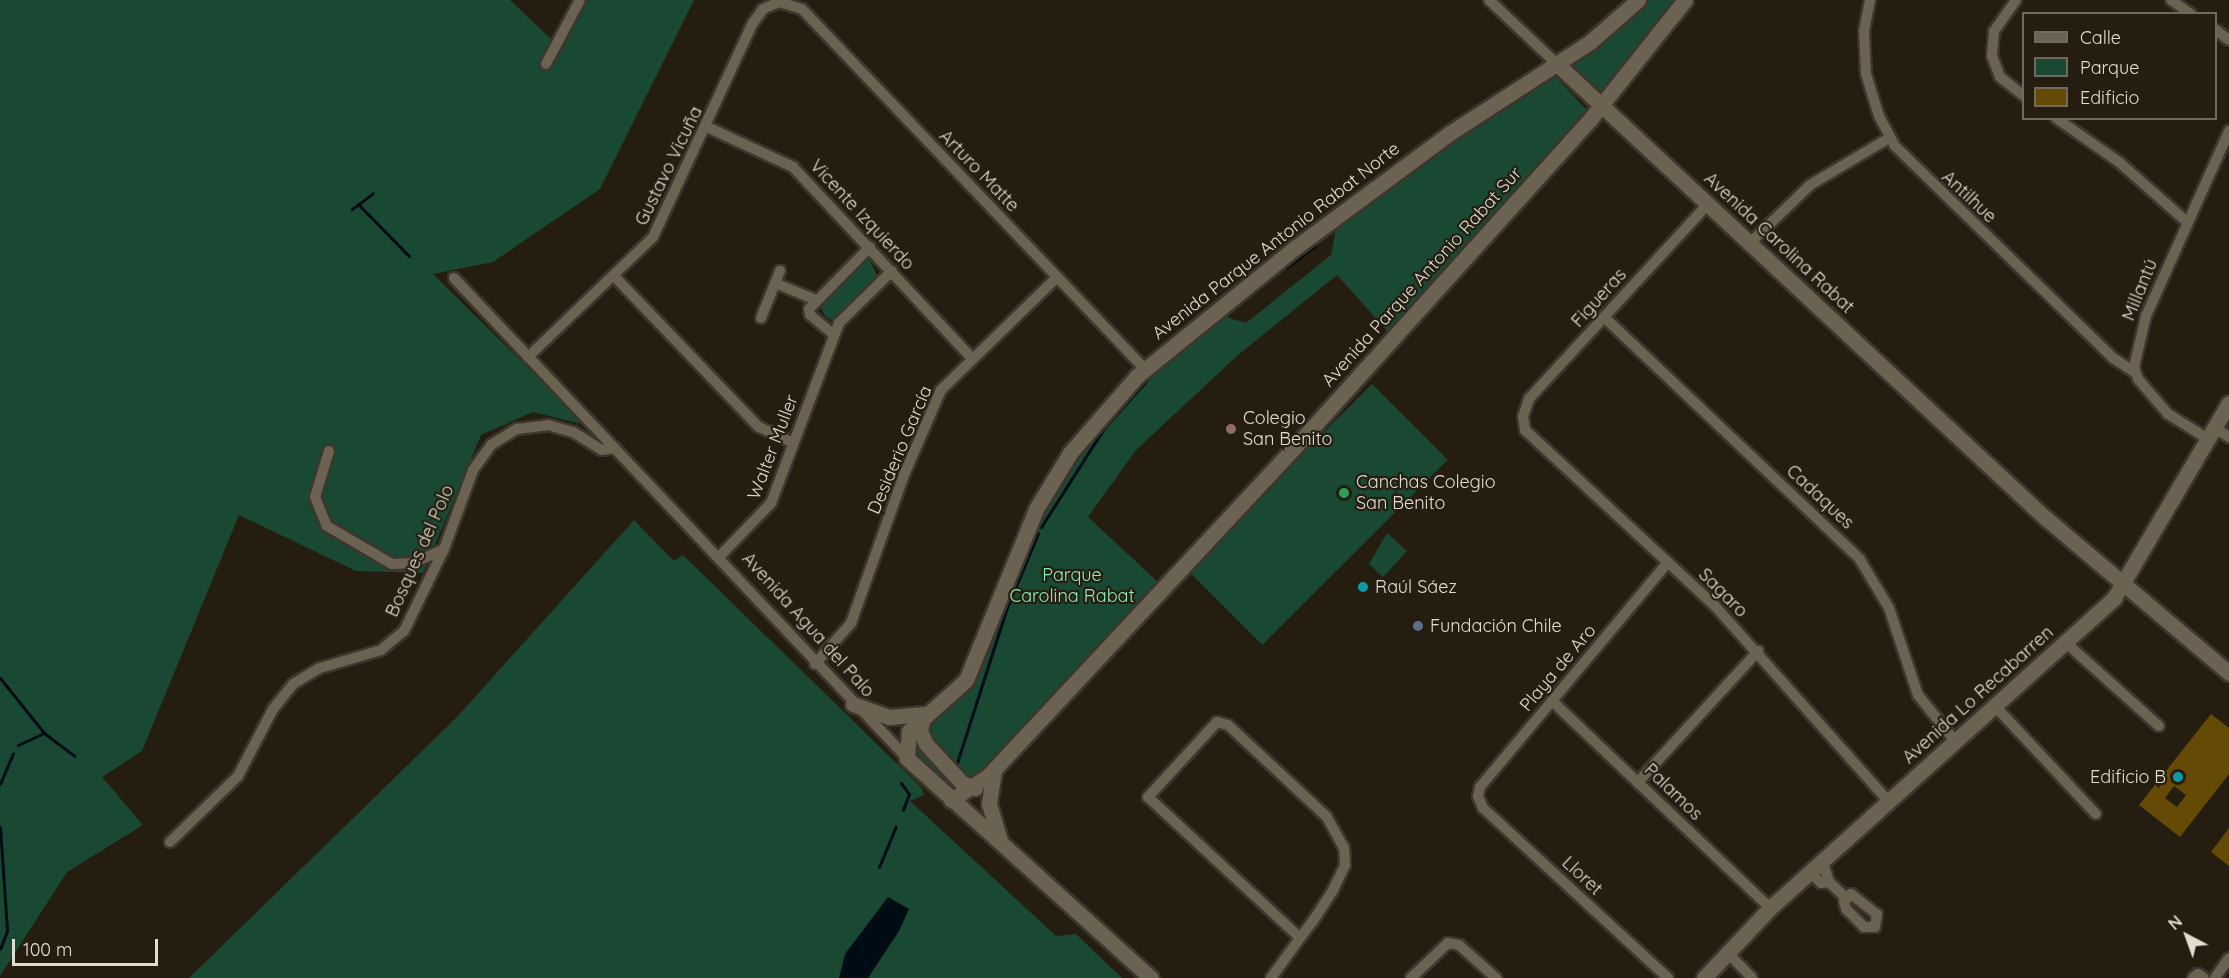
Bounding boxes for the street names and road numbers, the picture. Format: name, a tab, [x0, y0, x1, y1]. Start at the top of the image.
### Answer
street label: Gustavo Vicuña	[631, 103, 707, 229]
street label: Arturo Matte	[935, 126, 1023, 216]
street label: Avenida Parque Antonio Rabat Norte	[1148, 138, 1404, 344]
street label: Vicente Izquierdo	[805, 155, 919, 275]
street label: Avenida Parque Antonio Rabat Sur	[1318, 163, 1526, 391]
street label: Antilhue	[1937, 166, 2001, 228]
street label: Avenida Carolina Rabat	[1700, 168, 1858, 318]
street label: Millantú	[2118, 256, 2162, 324]
street label: Figueras	[1567, 264, 1631, 332]
street label: Desiderio García	[863, 383, 937, 517]
street label: Walter Muller	[743, 392, 803, 502]
street label: Cadaques	[1782, 460, 1858, 534]
street label: Bosques del Polo	[381, 482, 459, 620]
street label: Avenida Agua del Palo	[737, 548, 879, 702]
street label: Sagaro	[1694, 564, 1752, 622]
street label: Playa de Aro	[1515, 620, 1601, 716]
street label: Avenida Lo Recabarren	[1898, 622, 2058, 768]
street label: Palamos	[1639, 759, 1707, 825]
street label: Lloret	[1557, 852, 1607, 900]

